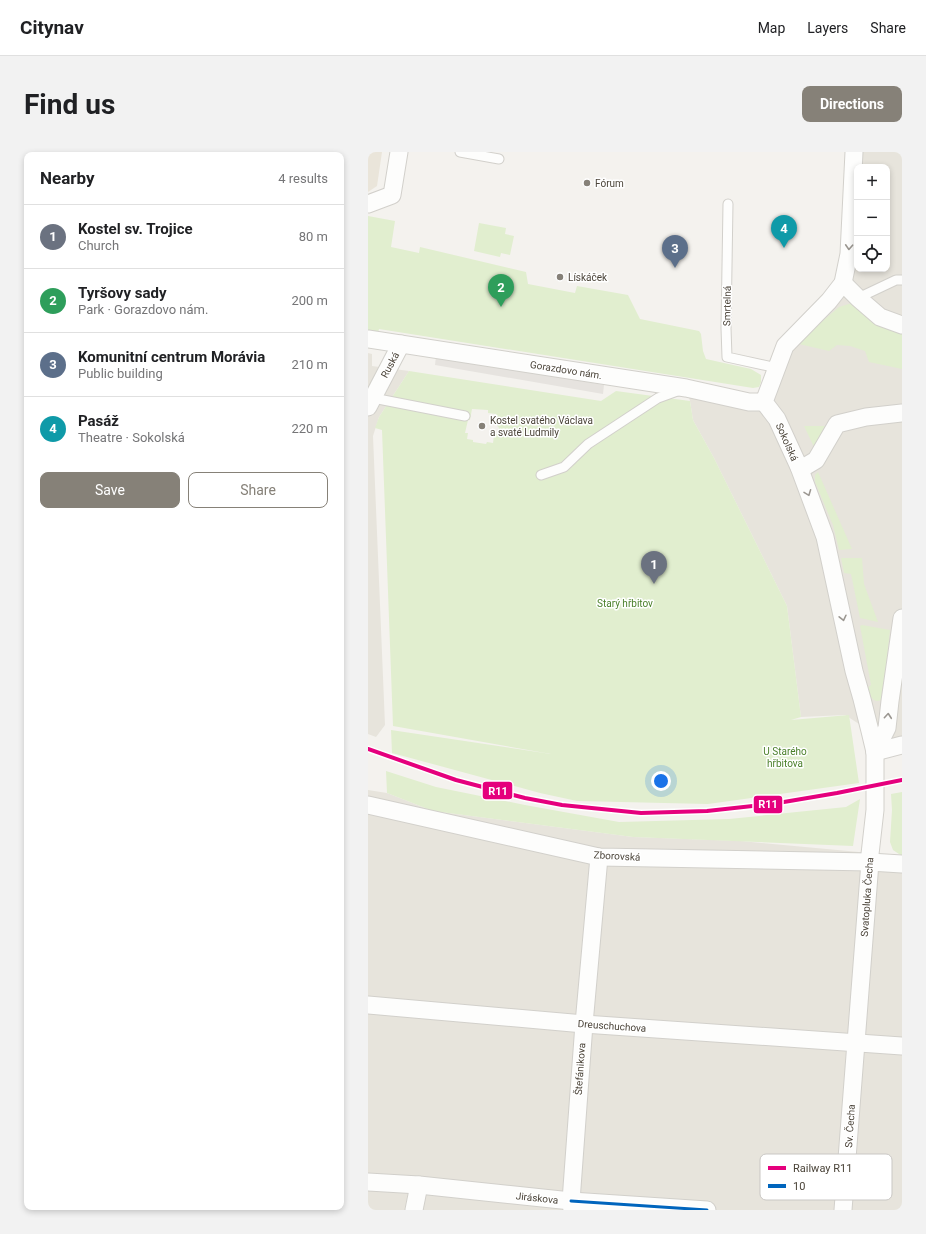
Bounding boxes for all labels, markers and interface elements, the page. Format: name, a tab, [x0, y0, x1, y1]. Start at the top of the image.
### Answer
text: Citynav	[20, 16, 84, 39]
text: Map	[758, 20, 785, 36]
text: Layers	[807, 20, 848, 36]
text: Share	[870, 20, 906, 36]
button: Directions	[802, 86, 902, 122]
text: Find us	[24, 88, 115, 121]
map controls	[854, 164, 890, 272]
button: +	[854, 164, 890, 200]
text: Nearby	[40, 168, 95, 188]
text: 4 results	[278, 171, 328, 186]
marker: Fórum	[582, 178, 592, 188]
place label: Fórum	[595, 178, 624, 189]
button: −	[854, 200, 890, 236]
pin: 4	[771, 215, 797, 248]
text: Kostel sv. Trojice	[78, 220, 193, 238]
text: 1	[49, 229, 57, 244]
text: 80 m	[299, 229, 328, 244]
pin: 3	[662, 235, 688, 268]
button: locate	[854, 236, 890, 272]
text: Church	[78, 238, 119, 253]
one-way arrow	[845, 244, 854, 250]
marker: Lískáček	[555, 272, 565, 282]
place label: Lískáček	[568, 272, 608, 283]
pin: 2	[488, 274, 514, 307]
text: Tyršovy sady	[78, 284, 166, 302]
street label: Smrtelná	[721, 286, 733, 326]
text: 2	[49, 293, 57, 308]
text: 200 m	[291, 293, 328, 308]
text: Park · Gorazdovo nám.	[78, 302, 208, 317]
text: Komunitní centrum Morávia	[78, 348, 265, 366]
street label: Ruská	[379, 350, 401, 380]
text: 3	[49, 357, 57, 372]
text: 210 m	[291, 357, 328, 372]
street label: Gorazdovo nám.	[529, 359, 603, 381]
text: Public building	[78, 366, 163, 381]
text: Pasáž	[78, 412, 119, 430]
place label: Kostel svatého Václava a svaté Ludmily	[490, 415, 593, 438]
text: 4	[49, 421, 57, 436]
text: 220 m	[291, 421, 328, 436]
marker: Kostel svatého Václava a svaté Ludmily	[477, 421, 487, 431]
street label: Sokolská	[774, 421, 800, 463]
text: Theatre · Sokolská	[78, 430, 185, 445]
button: Save	[40, 472, 180, 508]
button: Share	[188, 472, 328, 508]
one-way arrow	[804, 489, 812, 496]
pin: 1	[641, 551, 667, 584]
park label: Starý hřbitov	[597, 598, 653, 609]
one-way arrow	[838, 615, 846, 621]
one-way arrow	[884, 713, 893, 719]
park label: U Starého hřbitova	[763, 746, 807, 769]
your location	[651, 771, 671, 791]
line badge: R11	[482, 781, 513, 800]
text: R11	[488, 785, 508, 798]
line badge: R11	[753, 795, 783, 814]
text: R11	[758, 798, 778, 811]
street label: Zborovská	[593, 849, 641, 863]
street label: Svatopluka Čecha	[857, 857, 875, 937]
street label: Dreuschuchova	[577, 1018, 647, 1034]
street label: Štefánikova	[572, 1042, 587, 1095]
street label: Sv. Čecha	[841, 1104, 857, 1148]
legend	[760, 1154, 892, 1200]
text: Railway R11	[793, 1162, 852, 1175]
text: 10	[793, 1180, 805, 1193]
street label: Jiráskova	[515, 1190, 559, 1206]

